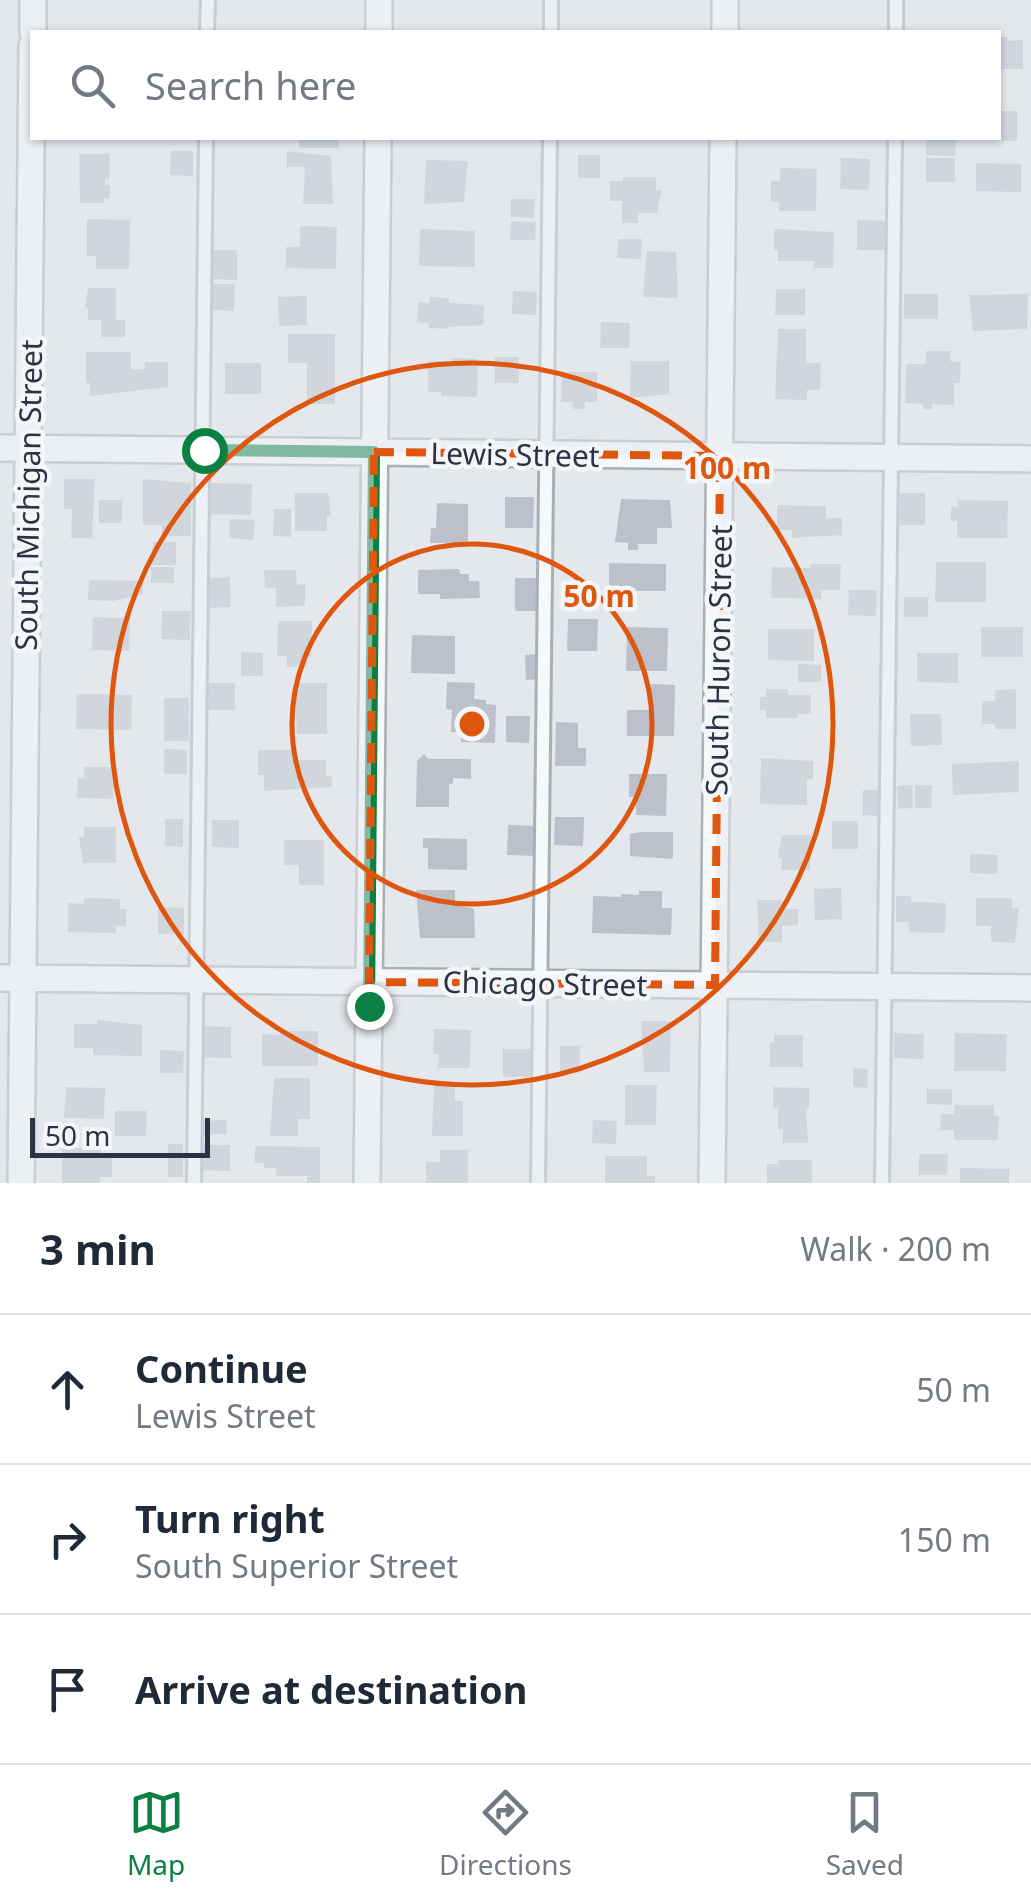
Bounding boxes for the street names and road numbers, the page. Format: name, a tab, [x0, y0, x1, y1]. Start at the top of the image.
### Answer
street label: South Michigan Street	[5, 339, 51, 651]
street label: Lewis Street	[430, 432, 600, 476]
street label: South Huron Street	[695, 524, 741, 796]
street label: Chicago Street	[442, 961, 648, 1005]

